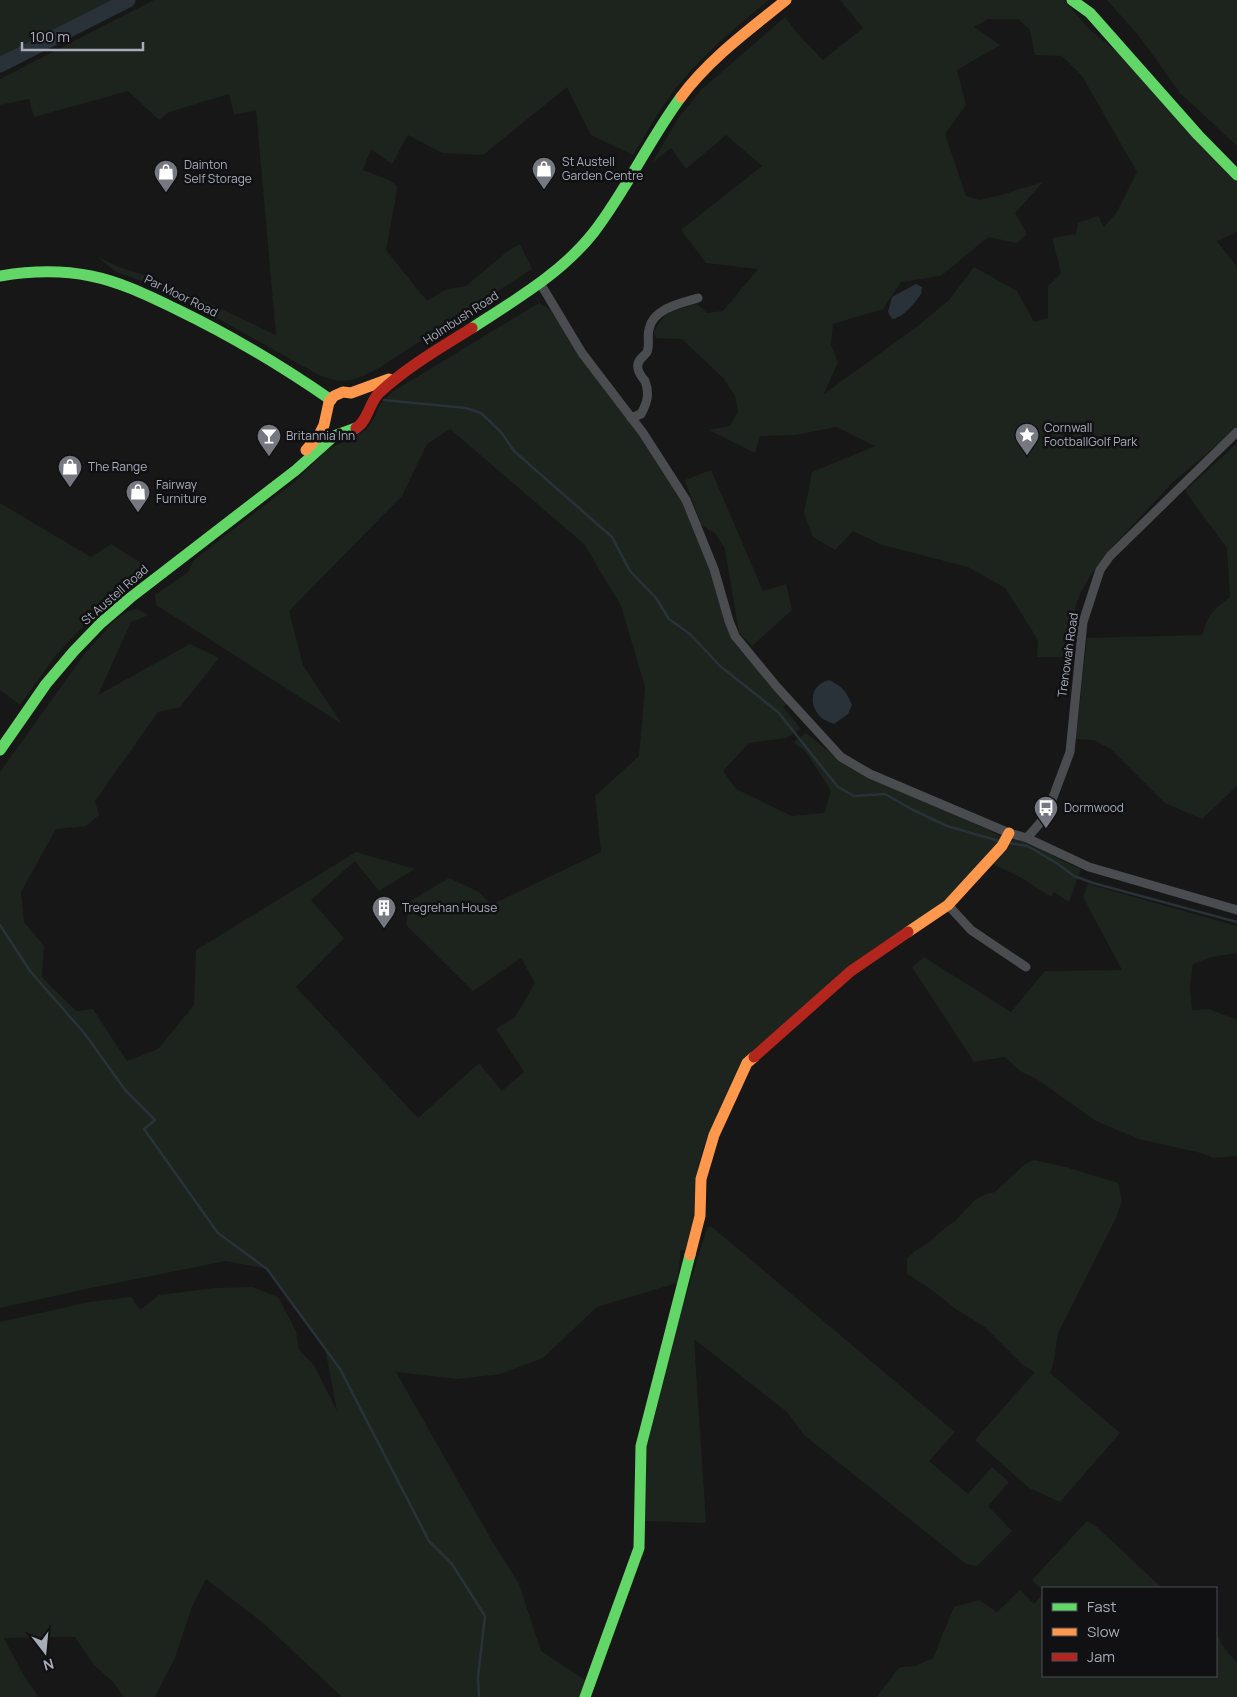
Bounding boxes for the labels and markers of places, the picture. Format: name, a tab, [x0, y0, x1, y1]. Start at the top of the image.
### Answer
place label: St Austell Garden Centre	[562, 153, 643, 184]
place label: Dainton Self Storage	[184, 156, 252, 187]
shop icon: St Austell Garden Centre	[531, 156, 557, 190]
shop icon: Dainton Self Storage	[153, 159, 179, 193]
place label: Cornwall FootballGolf Park	[1044, 419, 1138, 450]
place icon: Cornwall FootballGolf Park	[1014, 422, 1040, 456]
bar icon: Britannia Inn	[256, 423, 282, 457]
place label: Britannia Inn	[286, 427, 355, 444]
shop icon: The Range	[57, 454, 83, 488]
place label: The Range	[88, 458, 147, 475]
place label: Fairway Furniture	[156, 476, 207, 507]
shop icon: Fairway Furniture	[125, 479, 151, 513]
bus stop icon: Dormwood	[1033, 795, 1059, 829]
place label: Dormwood	[1064, 799, 1124, 816]
building icon: Tregrehan House	[371, 895, 397, 929]
place label: Tregrehan House	[402, 899, 497, 916]

